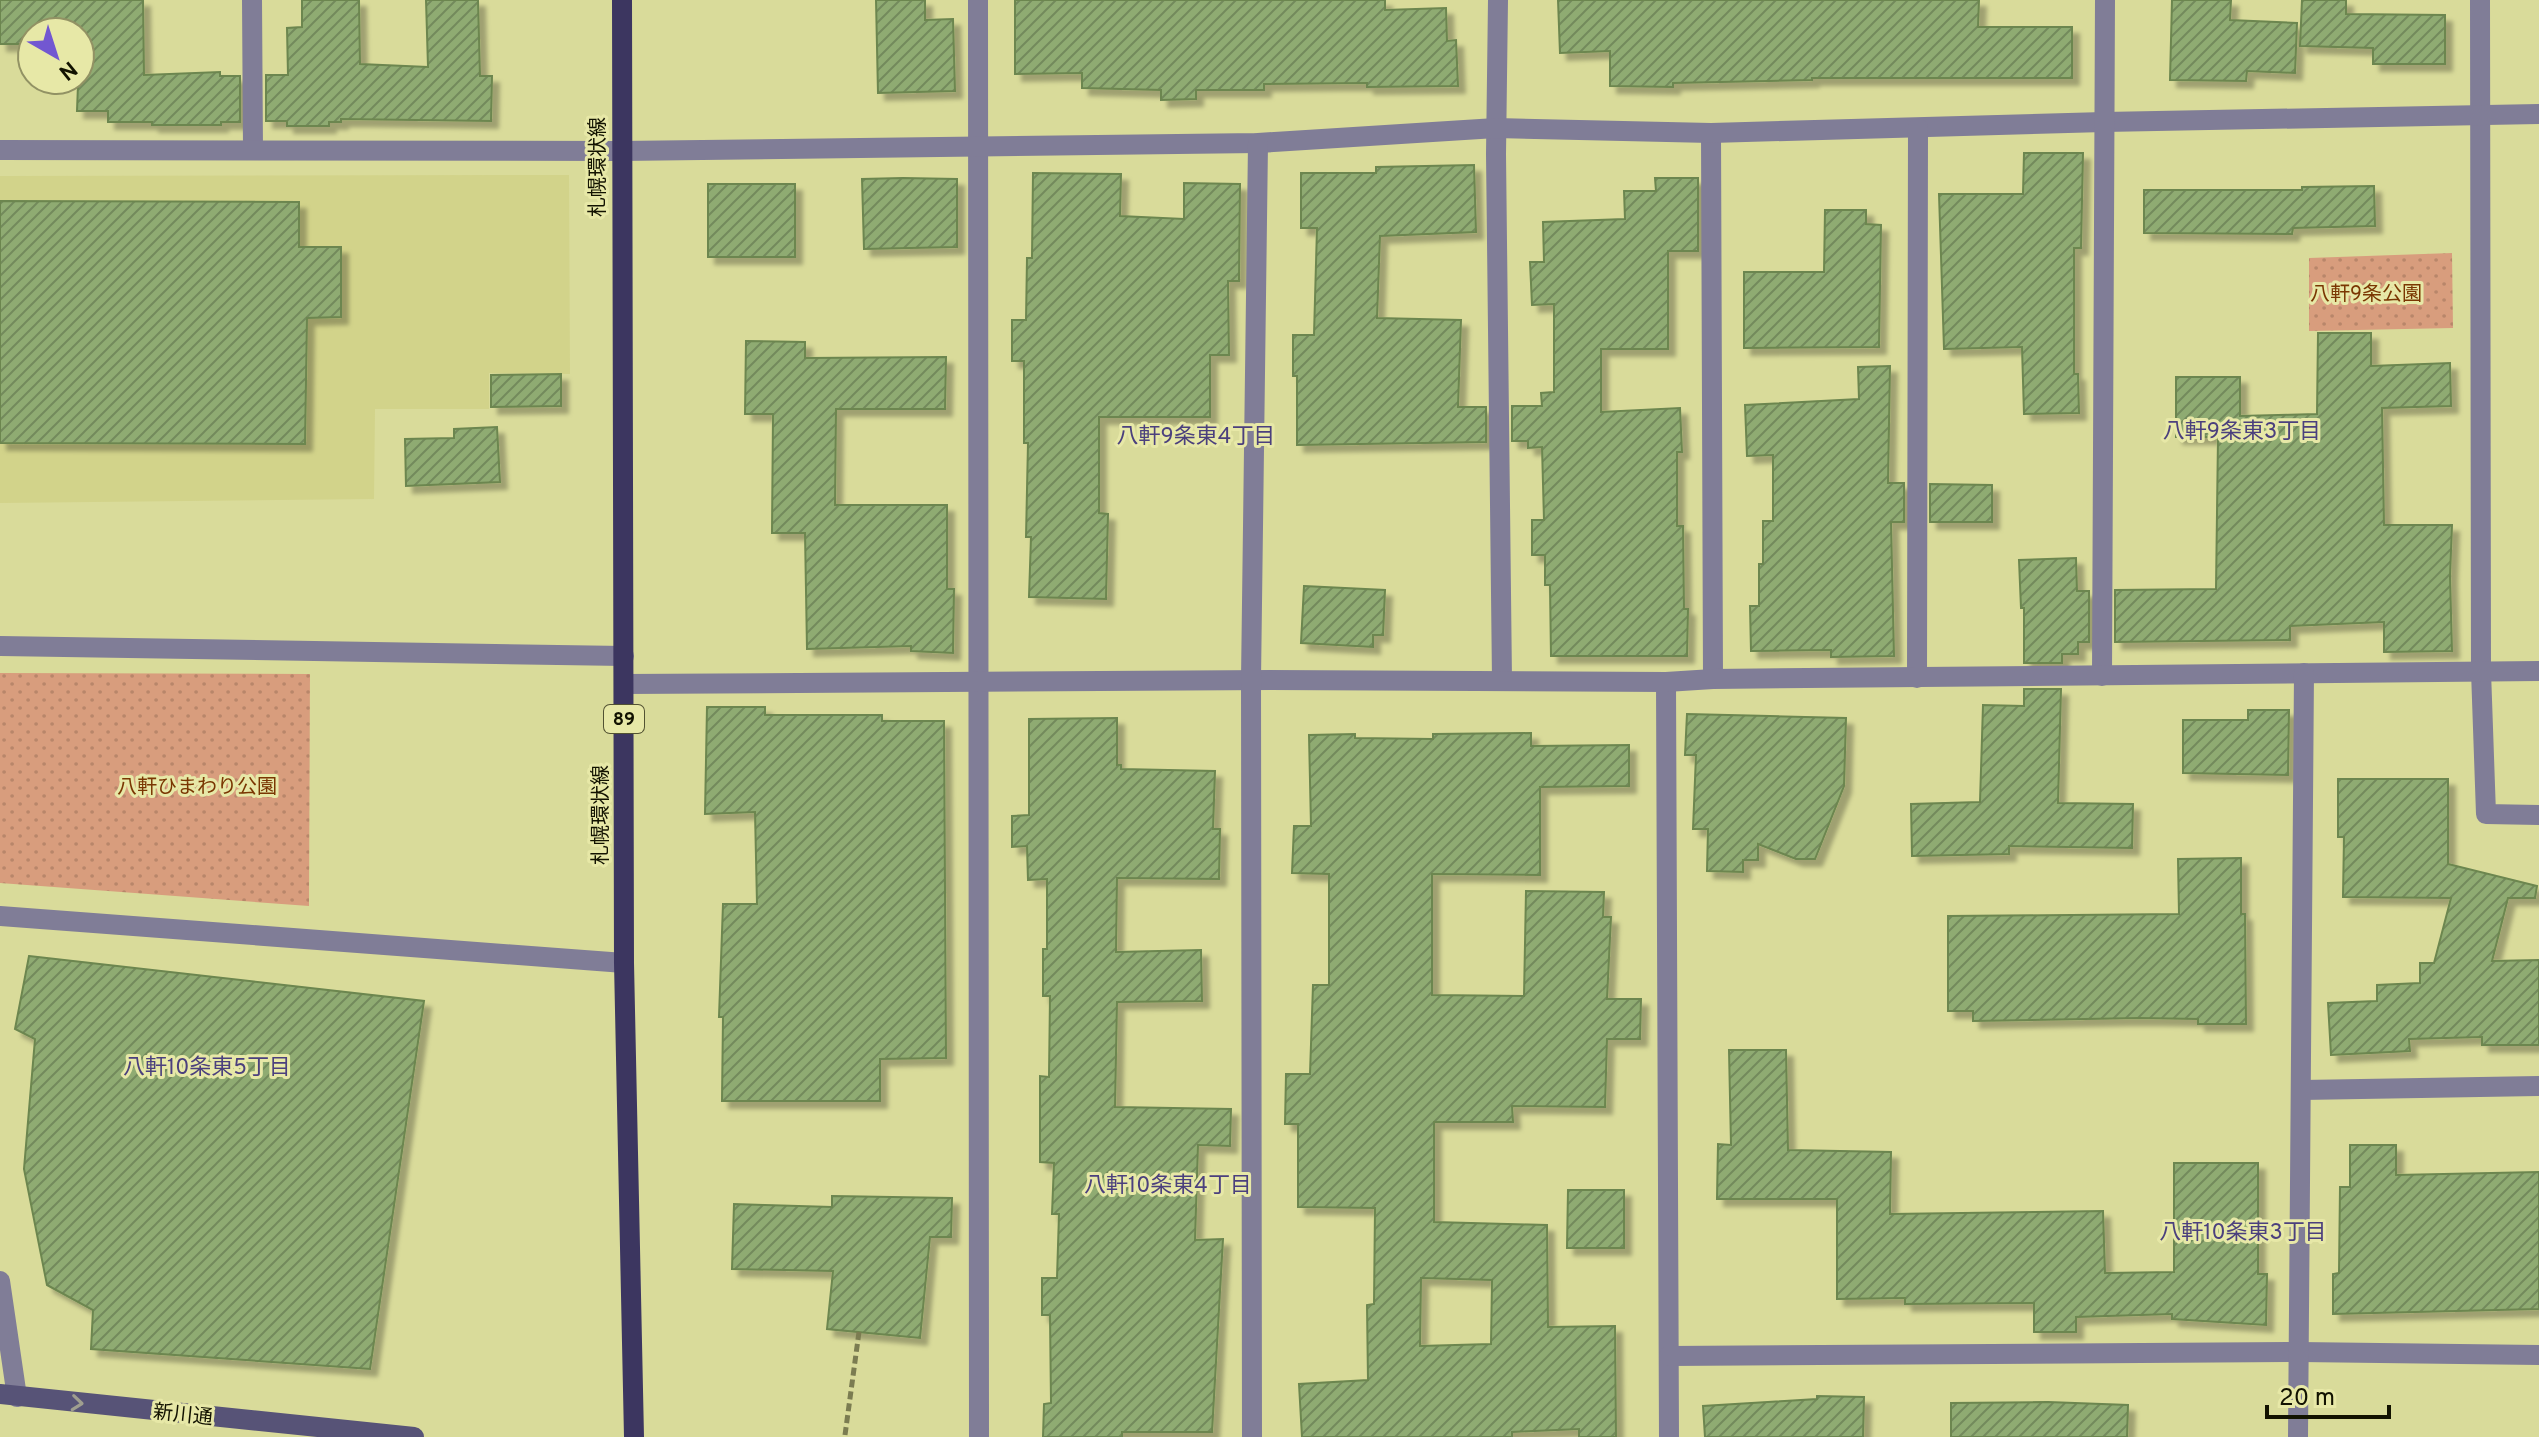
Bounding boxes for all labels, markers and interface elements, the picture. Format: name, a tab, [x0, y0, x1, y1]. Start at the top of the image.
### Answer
north arrow	[16, 16, 96, 96]
text: N	[52, 54, 82, 85]
street label: 札幌環状線	[586, 117, 612, 217]
park label: 八軒9条公園	[2310, 282, 2422, 308]
district label: 八軒9条東3丁目	[2163, 419, 2321, 446]
district label: 八軒9条東4丁目	[1117, 424, 1275, 451]
road number: 89	[604, 705, 644, 733]
street label: 札幌環状線	[589, 765, 615, 865]
park label: 八軒ひまわり公園	[117, 775, 277, 801]
district label: 八軒10条東5丁目	[123, 1055, 291, 1082]
district label: 八軒10条東4丁目	[1084, 1173, 1252, 1200]
district label: 八軒10条東3丁目	[2159, 1220, 2327, 1247]
scale bar	[2267, 1369, 2389, 1419]
text: 20 m	[2279, 1384, 2335, 1414]
one-way arrow	[71, 1395, 84, 1412]
street label: 新川通	[152, 1400, 214, 1432]

